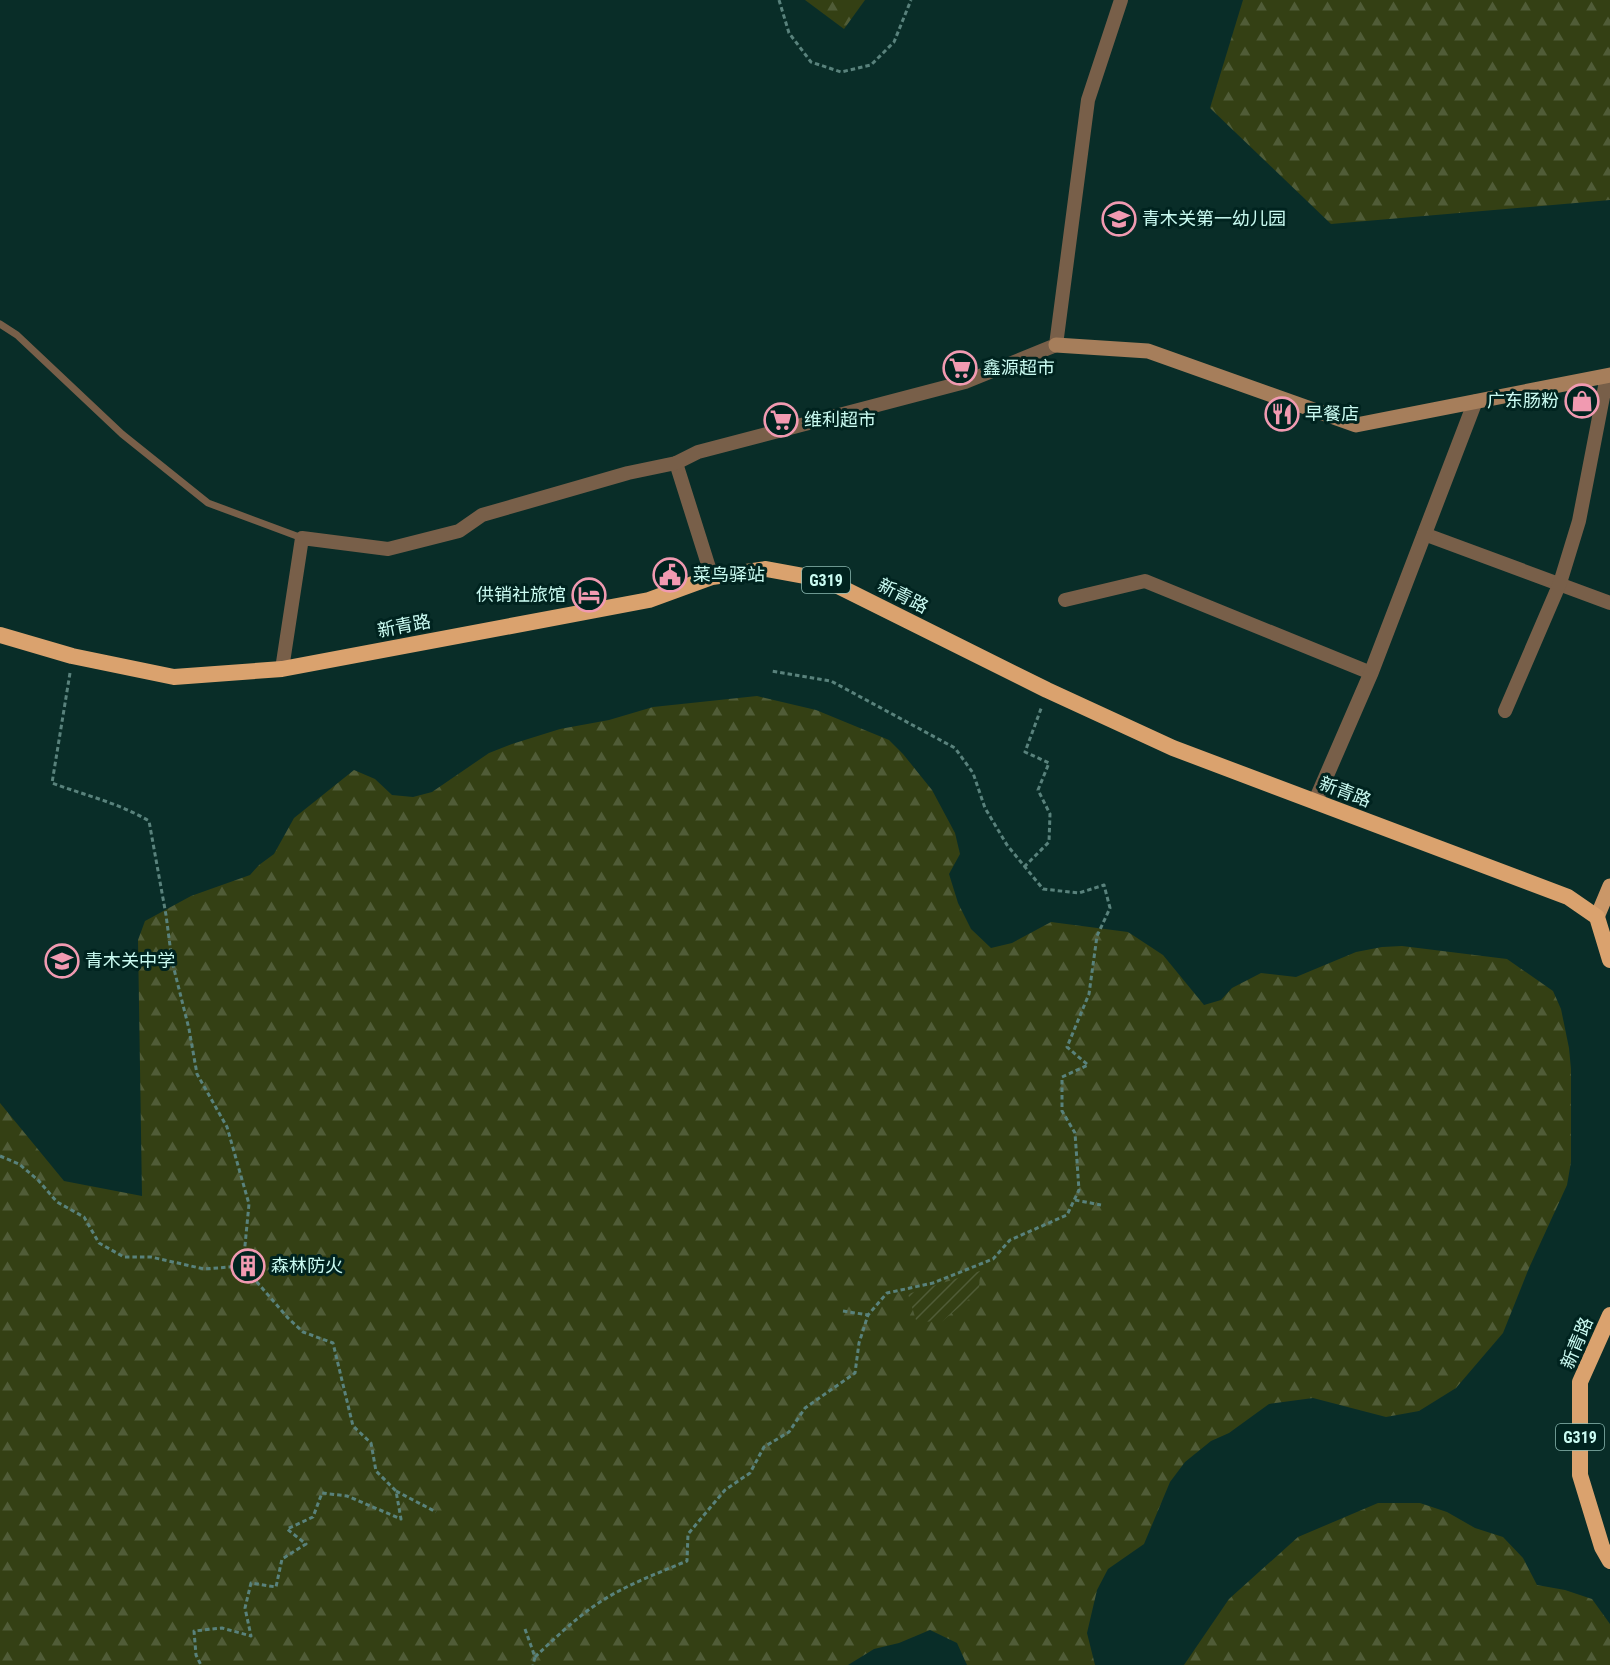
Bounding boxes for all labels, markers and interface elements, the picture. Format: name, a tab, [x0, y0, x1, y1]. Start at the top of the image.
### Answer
school or university icon: 青木关第一幼儿园	[1101, 201, 1137, 237]
place label: 青木关第一幼儿园	[1142, 208, 1286, 229]
supermarket icon: 鑫源超市	[942, 350, 978, 386]
place label: 鑫源超市	[983, 357, 1055, 378]
shop icon: 广东肠粉	[1564, 383, 1600, 419]
place label: 广东肠粉	[1487, 390, 1559, 411]
restaurant icon: 早餐店	[1264, 396, 1300, 432]
supermarket icon: 维利超市	[763, 402, 799, 438]
place label: 早餐店	[1305, 403, 1359, 424]
place label: 维利超市	[804, 409, 876, 430]
public building icon: 菜鸟驿站	[652, 557, 688, 593]
place label: 菜鸟驿站	[693, 564, 765, 585]
road number: G319	[802, 567, 850, 593]
street label: 新青路	[874, 574, 932, 617]
hotel icon: 供销社旅馆	[571, 577, 607, 613]
place label: 供销社旅馆	[476, 584, 566, 605]
street label: 新青路	[375, 610, 432, 641]
street label: 新青路	[1316, 772, 1374, 811]
school or university icon: 青木关中学	[44, 943, 80, 979]
place label: 青木关中学	[85, 950, 175, 971]
building icon: 森林防火	[230, 1248, 266, 1284]
place label: 森林防火	[271, 1255, 343, 1276]
street label: 新青路	[1556, 1314, 1597, 1372]
road number: G319	[1556, 1424, 1604, 1450]

